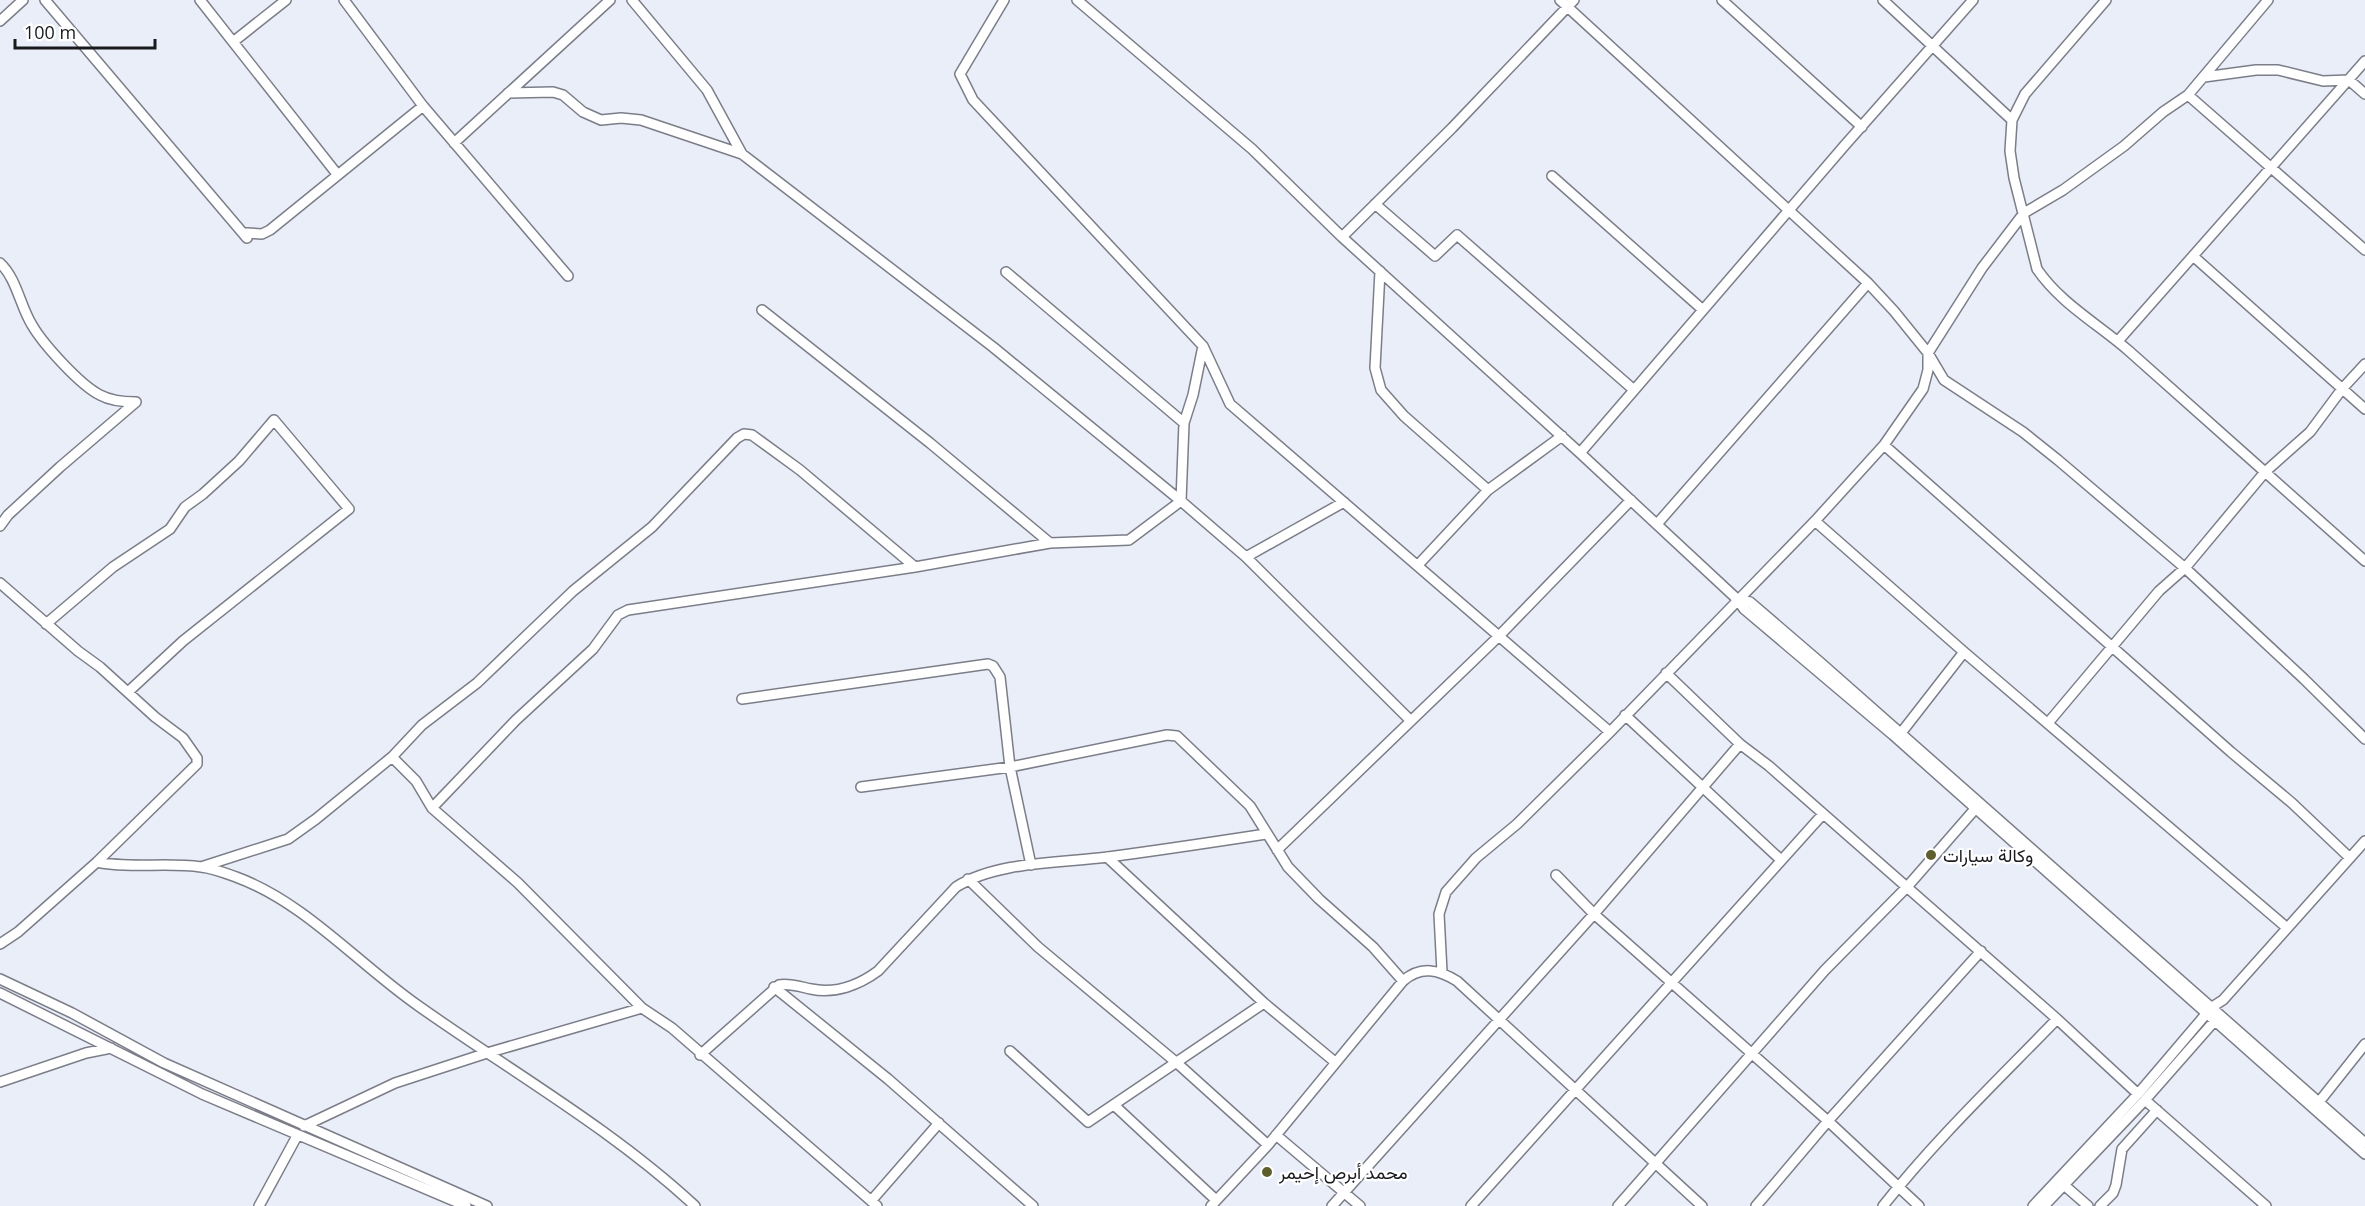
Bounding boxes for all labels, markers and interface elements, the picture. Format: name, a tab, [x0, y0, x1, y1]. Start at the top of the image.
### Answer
scale bar	[15, 12, 154, 50]
text: 100 m	[24, 20, 76, 44]
place label: وكالة سيارات	[1943, 843, 2033, 867]
marker: وكالة سيارات	[1924, 848, 1938, 862]
place label: محمد أبرص إحيمر	[1278, 1160, 1408, 1185]
marker: محمد أبرص إحيمر	[1260, 1165, 1274, 1179]

